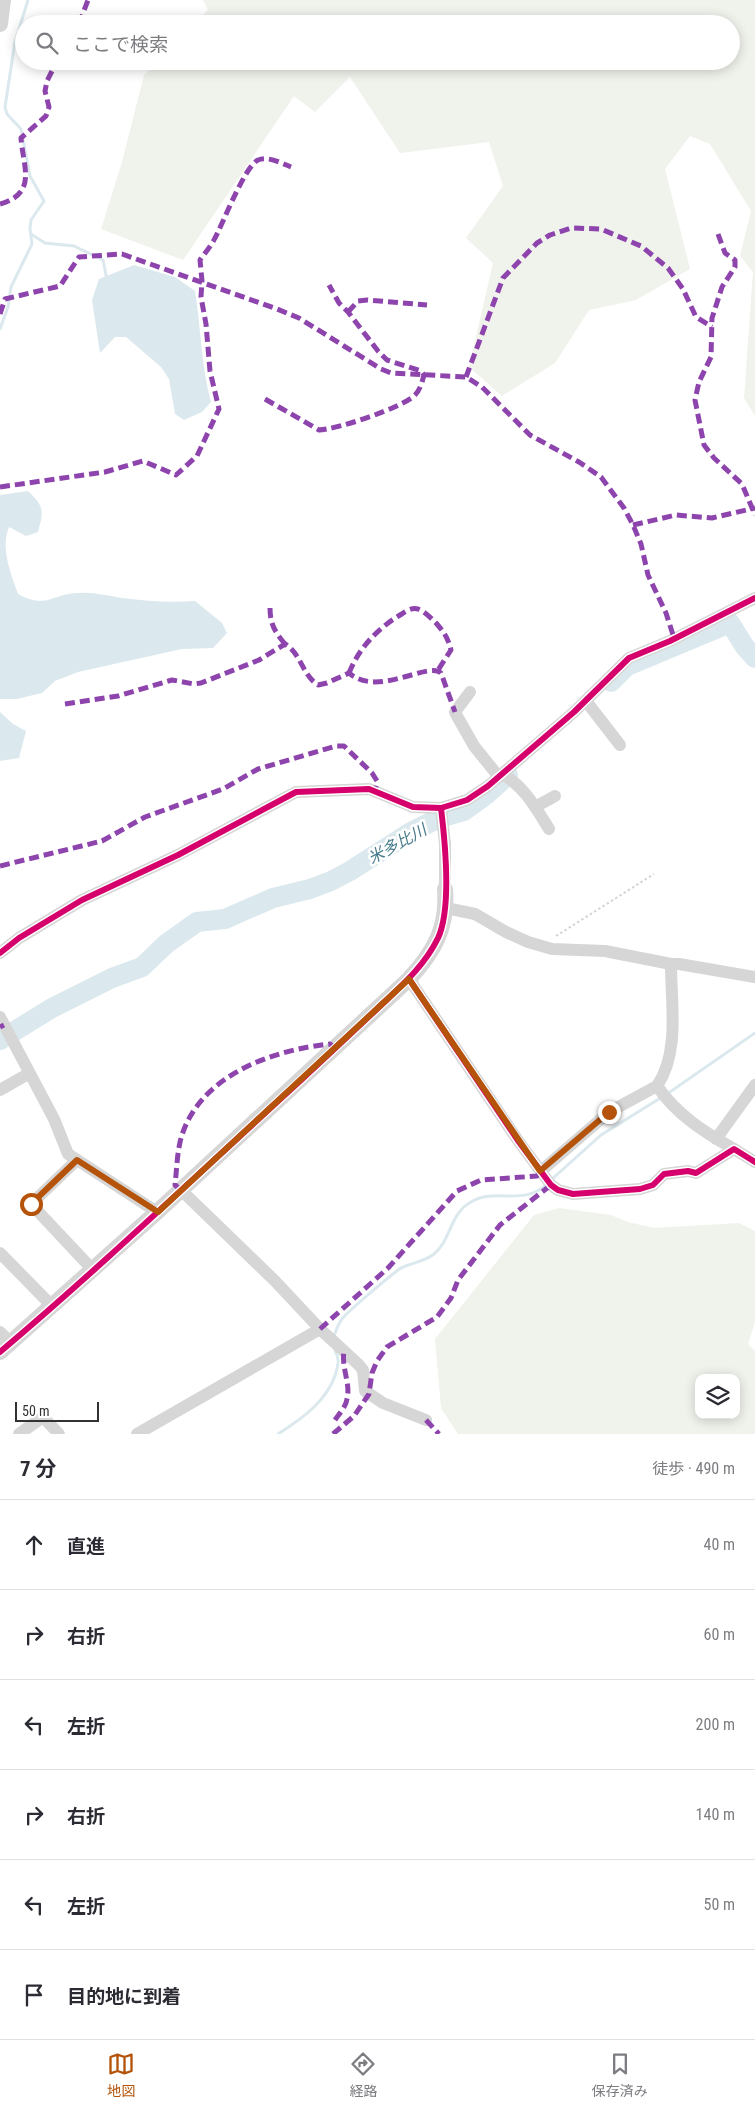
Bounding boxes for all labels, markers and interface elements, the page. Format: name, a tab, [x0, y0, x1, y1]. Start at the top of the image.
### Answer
search box	[15, 15, 740, 70]
icon: search	[33, 29, 61, 57]
text: ここで検索	[73, 33, 168, 56]
water label: 米多比川	[364, 819, 431, 868]
route end	[598, 1101, 621, 1124]
route start	[20, 1193, 43, 1216]
map controls	[695, 1374, 740, 1419]
button: layers	[695, 1374, 740, 1419]
scale bar	[15, 1399, 99, 1422]
text: 50 m	[22, 1403, 50, 1419]
text: 7 分	[20, 1457, 56, 1481]
text: 徒歩 · 490 m	[652, 1459, 735, 1478]
icon: ahead	[20, 1531, 48, 1559]
text: 直進	[67, 1535, 105, 1558]
text: 40 m	[703, 1535, 735, 1554]
icon: right	[20, 1621, 48, 1649]
text: 右折	[67, 1625, 105, 1648]
text: 60 m	[703, 1625, 735, 1644]
icon: left	[20, 1711, 48, 1739]
text: 左折	[67, 1715, 105, 1738]
text: 200 m	[696, 1715, 735, 1734]
icon: right	[20, 1801, 48, 1829]
text: 右折	[67, 1805, 105, 1828]
text: 140 m	[696, 1805, 735, 1824]
icon: left	[20, 1891, 48, 1919]
text: 左折	[67, 1895, 105, 1918]
text: 50 m	[703, 1895, 735, 1914]
icon: arrive	[20, 1981, 48, 2009]
text: 目的地に到着	[67, 1985, 181, 2008]
tab: 地図	[107, 2050, 135, 2100]
tab: 経路	[349, 2050, 377, 2100]
tab: 保存済み	[592, 2050, 648, 2100]

